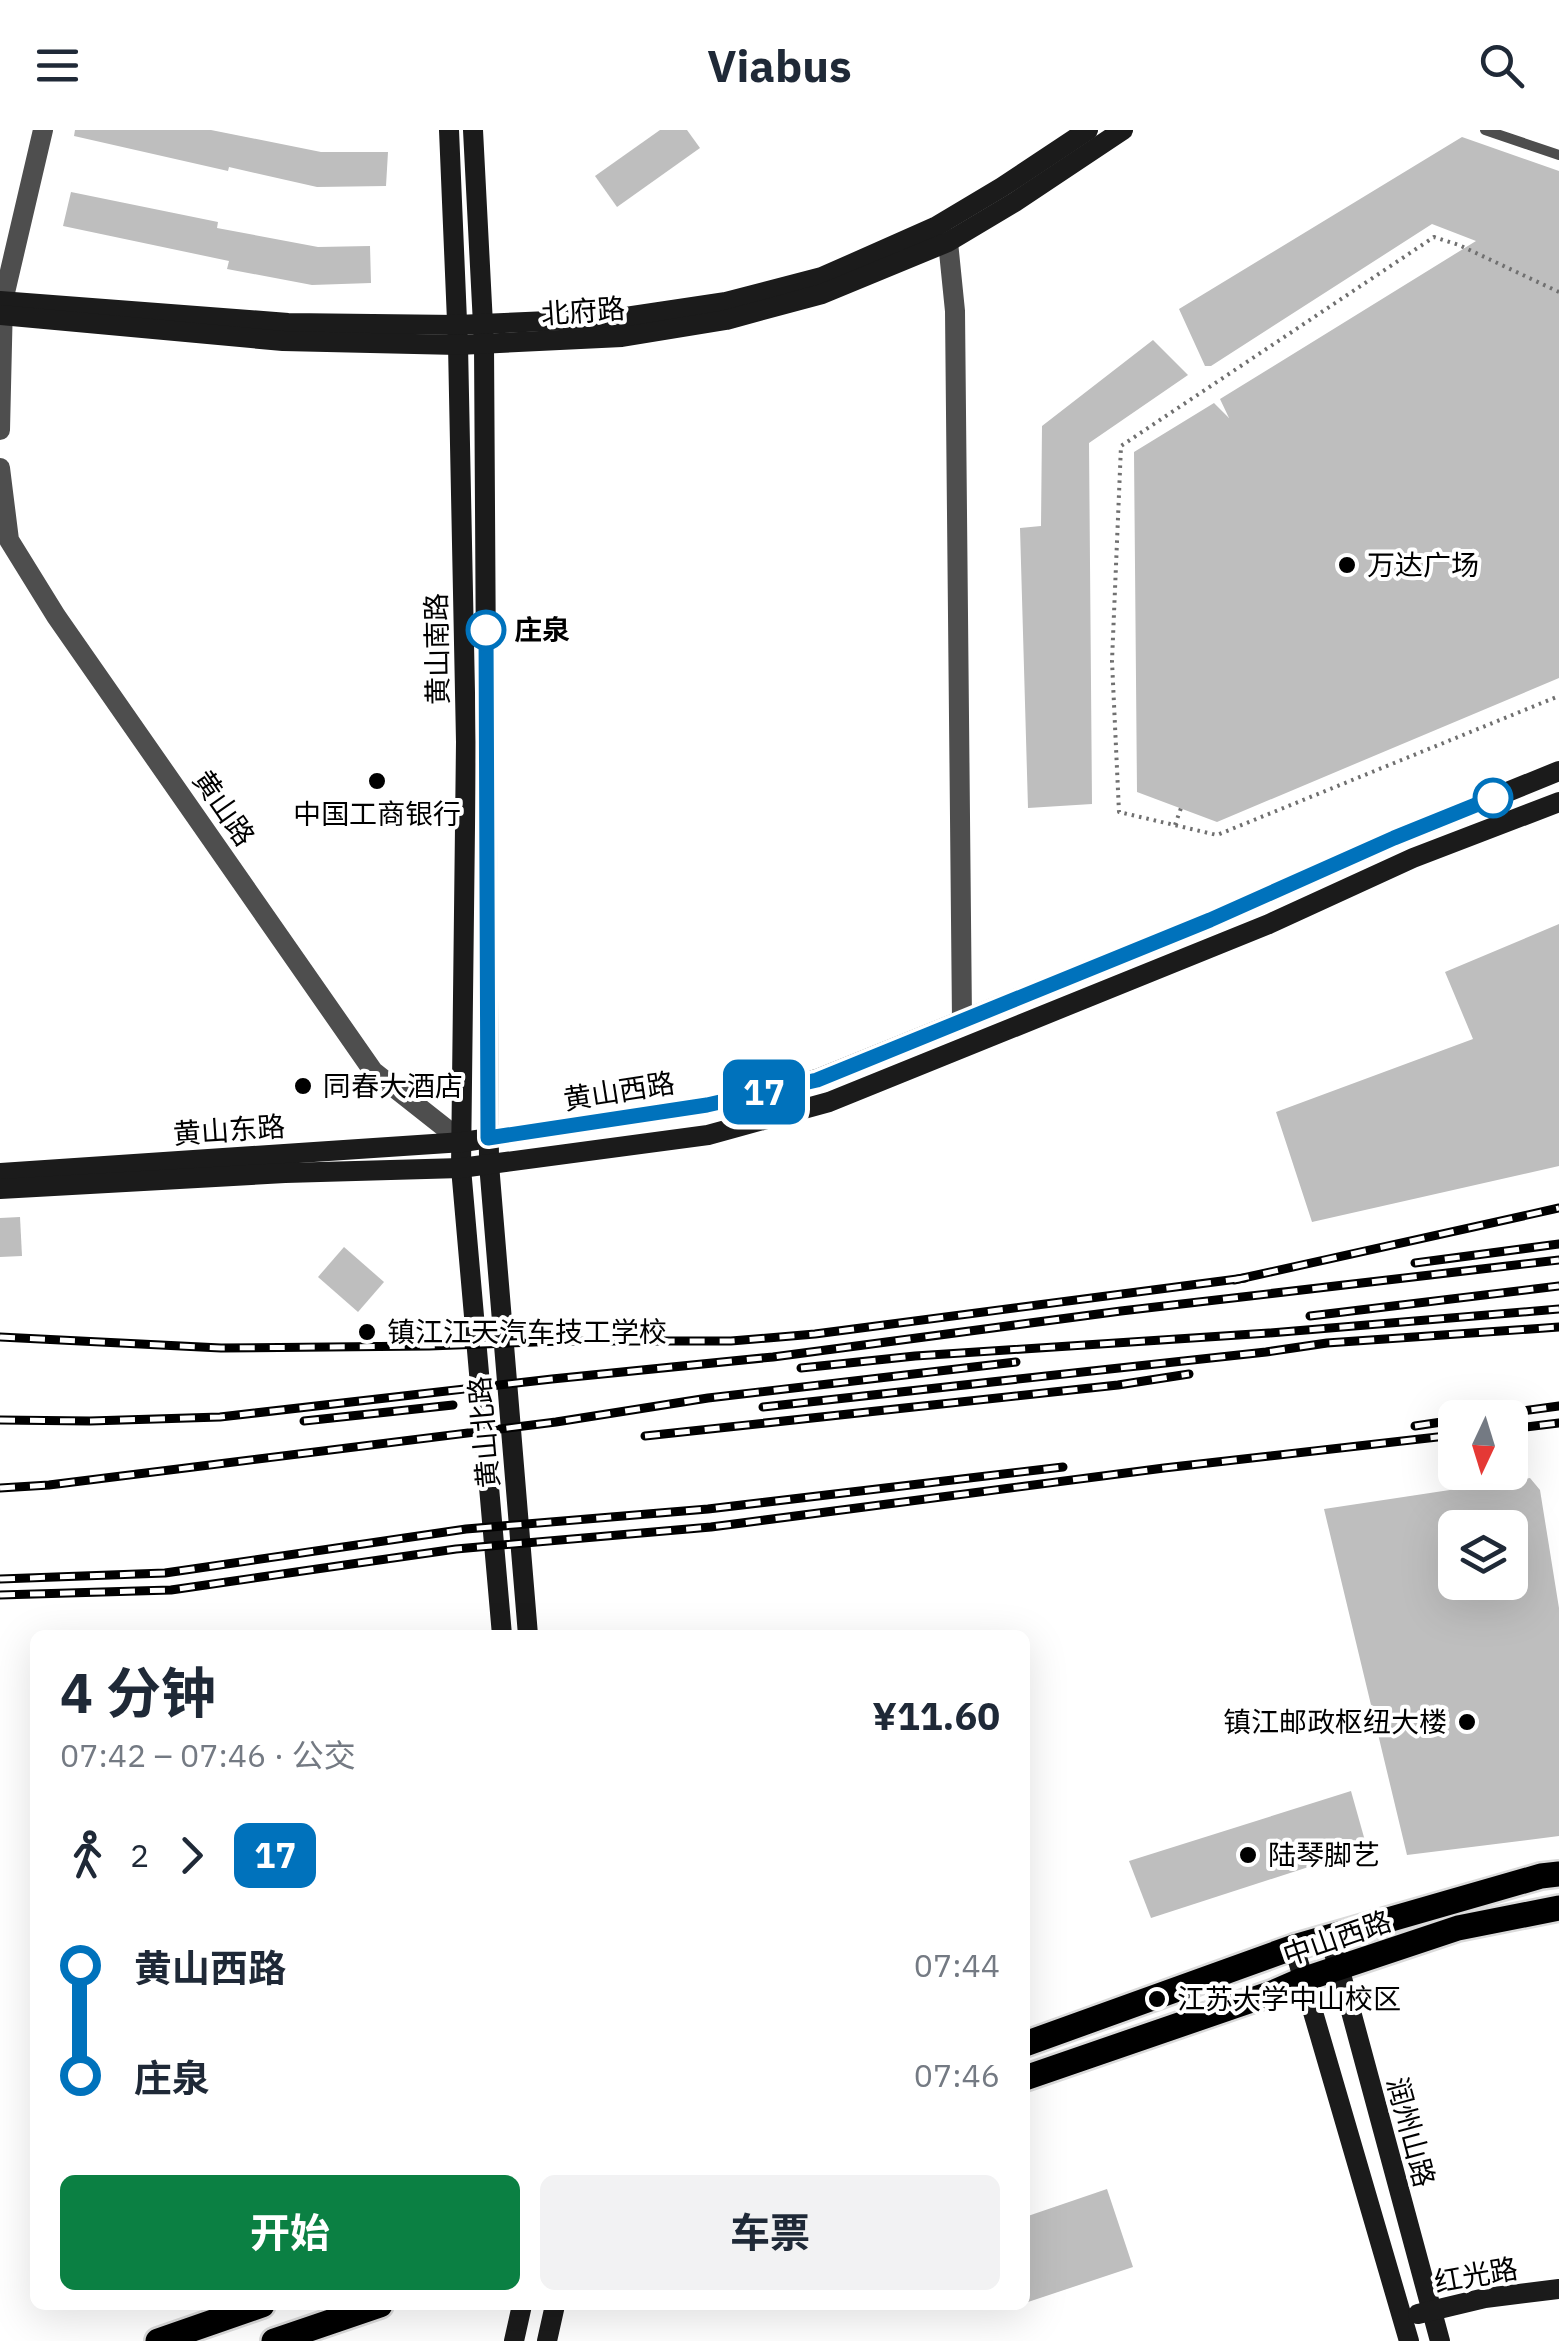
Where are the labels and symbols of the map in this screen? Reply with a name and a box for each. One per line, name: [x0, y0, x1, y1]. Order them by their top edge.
street label: 北府路: [540, 289, 626, 332]
place label: 万达广场: [1367, 546, 1479, 583]
marker: 万达广场: [1336, 554, 1358, 576]
street label: 黄山南路: [417, 593, 456, 705]
marker: 庄泉: [467, 611, 505, 649]
place label: 庄泉: [514, 611, 570, 648]
street label: 黄山路: [185, 763, 264, 853]
marker: 中国工商银行: [366, 770, 388, 792]
unlabelled marker: [1474, 779, 1512, 817]
place label: 中国工商银行: [293, 795, 461, 832]
line badge: 17: [719, 1060, 809, 1124]
street label: 黄山西路: [561, 1063, 677, 1118]
place label: 同春大酒店: [323, 1067, 463, 1104]
marker: 同春大酒店: [292, 1075, 314, 1097]
street label: 黄山东路: [172, 1107, 286, 1152]
place label: 镇江江天汽车技工学校: [387, 1313, 667, 1350]
marker: 镇江江天汽车技工学校: [356, 1321, 378, 1343]
street label: 黄山北路: [460, 1375, 507, 1489]
north arrow: [1438, 1400, 1528, 1490]
place label: 镇江邮政枢纽大楼: [1223, 1703, 1447, 1740]
marker: 镇江邮政枢纽大楼: [1456, 1711, 1478, 1733]
place label: 陆琴脚艺: [1268, 1836, 1380, 1873]
marker: 陆琴脚艺: [1237, 1844, 1259, 1866]
street label: 中山西路: [1278, 1902, 1396, 1973]
place label: 江苏大学中山校区: [1177, 1980, 1401, 2017]
marker: 江苏大学中山校区: [1146, 1988, 1168, 2010]
street label: 润州山路: [1379, 2073, 1444, 2191]
street label: 红光路: [1431, 2249, 1520, 2300]

